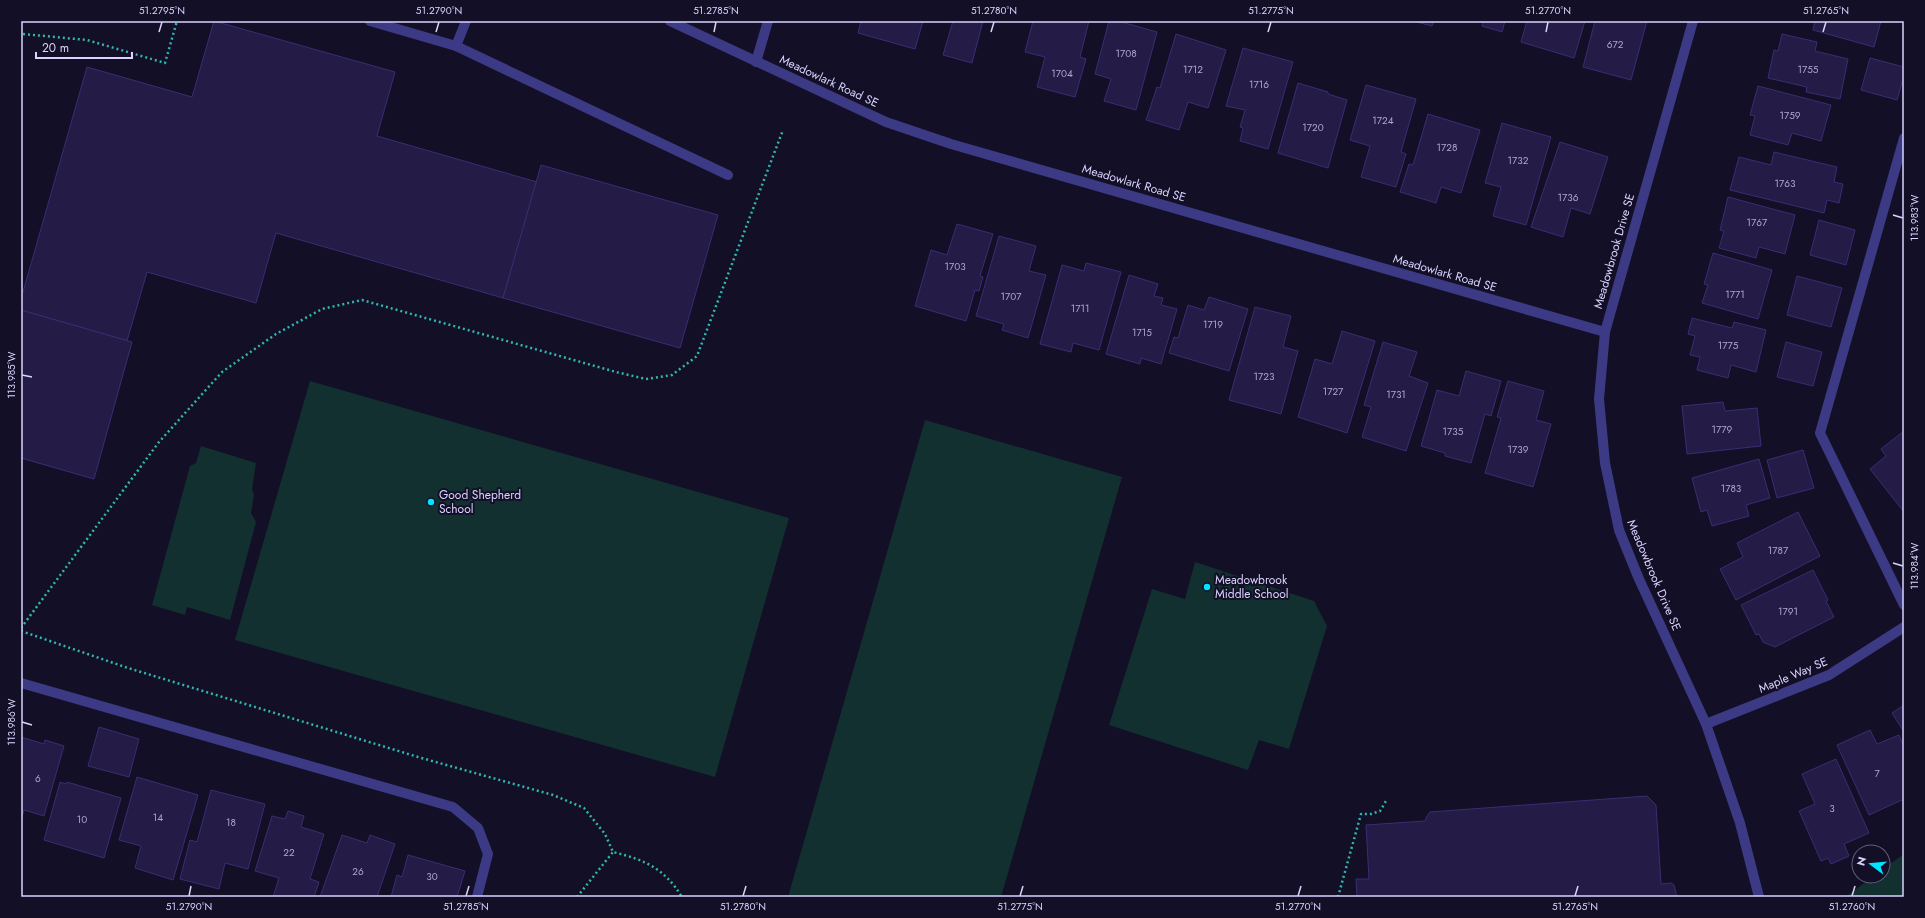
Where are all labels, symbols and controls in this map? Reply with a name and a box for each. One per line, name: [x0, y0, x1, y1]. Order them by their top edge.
text: 51.2795°N: [139, 3, 185, 18]
text: 51.2790°N: [416, 3, 462, 18]
text: 51.2785°N: [693, 3, 739, 18]
text: 51.2780°N: [971, 3, 1017, 18]
text: 51.2775°N: [1248, 3, 1294, 18]
text: 51.2770°N: [1525, 3, 1571, 18]
text: 51.2765°N: [1803, 3, 1849, 18]
scale bar: [36, 34, 132, 60]
house number: 672: [1607, 37, 1624, 52]
text: 20 m: [42, 39, 69, 57]
house number: 1708: [1115, 46, 1137, 61]
street label: Meadowlark Road SE: [777, 50, 881, 112]
house number: 1712: [1183, 62, 1203, 77]
house number: 1755: [1797, 62, 1819, 77]
house number: 1704: [1051, 66, 1073, 81]
house number: 1716: [1249, 77, 1269, 92]
house number: 1759: [1779, 108, 1801, 123]
house number: 1724: [1372, 113, 1394, 128]
house number: 1720: [1302, 120, 1324, 135]
house number: 1728: [1437, 140, 1457, 155]
house number: 1732: [1508, 153, 1529, 168]
street label: Meadowlark Road SE: [1080, 160, 1188, 206]
house number: 1763: [1775, 176, 1796, 191]
house number: 1736: [1558, 190, 1579, 205]
street label: Meadowbrook Drive SE: [1589, 191, 1639, 311]
text: 113.983°W: [1907, 195, 1922, 241]
house number: 1767: [1747, 215, 1768, 230]
street label: Meadowlark Road SE: [1391, 250, 1499, 296]
house number: 1703: [944, 259, 966, 274]
house number: 1771: [1725, 287, 1745, 302]
house number: 1707: [1001, 289, 1022, 304]
house number: 1711: [1071, 301, 1089, 316]
house number: 1719: [1203, 317, 1223, 332]
house number: 1715: [1132, 325, 1152, 340]
house number: 1775: [1718, 338, 1739, 353]
text: 113.985°W: [4, 351, 19, 398]
house number: 1723: [1254, 369, 1275, 384]
house number: 1727: [1323, 384, 1344, 399]
house number: 1731: [1386, 387, 1406, 402]
house number: 1779: [1712, 422, 1733, 437]
house number: 1735: [1443, 424, 1464, 439]
house number: 1739: [1508, 442, 1529, 457]
house number: 1783: [1721, 481, 1742, 496]
place label: Good Shepherd School: [439, 486, 521, 518]
marker: Good Shepherd School: [426, 497, 436, 507]
street label: Meadowbrook Drive SE: [1622, 517, 1686, 633]
text: 113.984°W: [1907, 542, 1922, 590]
house number: 1787: [1768, 543, 1789, 558]
place label: Meadowbrook Middle School: [1215, 571, 1289, 603]
marker: Meadowbrook Middle School: [1202, 582, 1212, 592]
house number: 1791: [1778, 604, 1798, 619]
street label: Maple Way SE: [1756, 652, 1830, 698]
text: 113.986°W: [4, 698, 19, 745]
house number: 7: [1874, 766, 1880, 781]
house number: 6: [35, 771, 41, 786]
house number: 3: [1829, 801, 1835, 816]
house number: 14: [153, 810, 163, 825]
house number: 10: [77, 812, 87, 827]
house number: 18: [226, 815, 236, 830]
north arrow: [1851, 844, 1891, 884]
house number: 22: [283, 845, 295, 860]
text: N: [1852, 855, 1870, 868]
house number: 26: [352, 864, 364, 879]
house number: 30: [426, 869, 438, 884]
text: 51.2790°N: [166, 899, 212, 914]
text: 51.2785°N: [443, 899, 489, 914]
text: 51.2780°N: [720, 899, 766, 914]
text: 51.2775°N: [997, 899, 1043, 914]
text: 51.2770°N: [1275, 899, 1321, 914]
text: 51.2765°N: [1552, 899, 1598, 914]
text: 51.2760°N: [1829, 899, 1875, 914]

